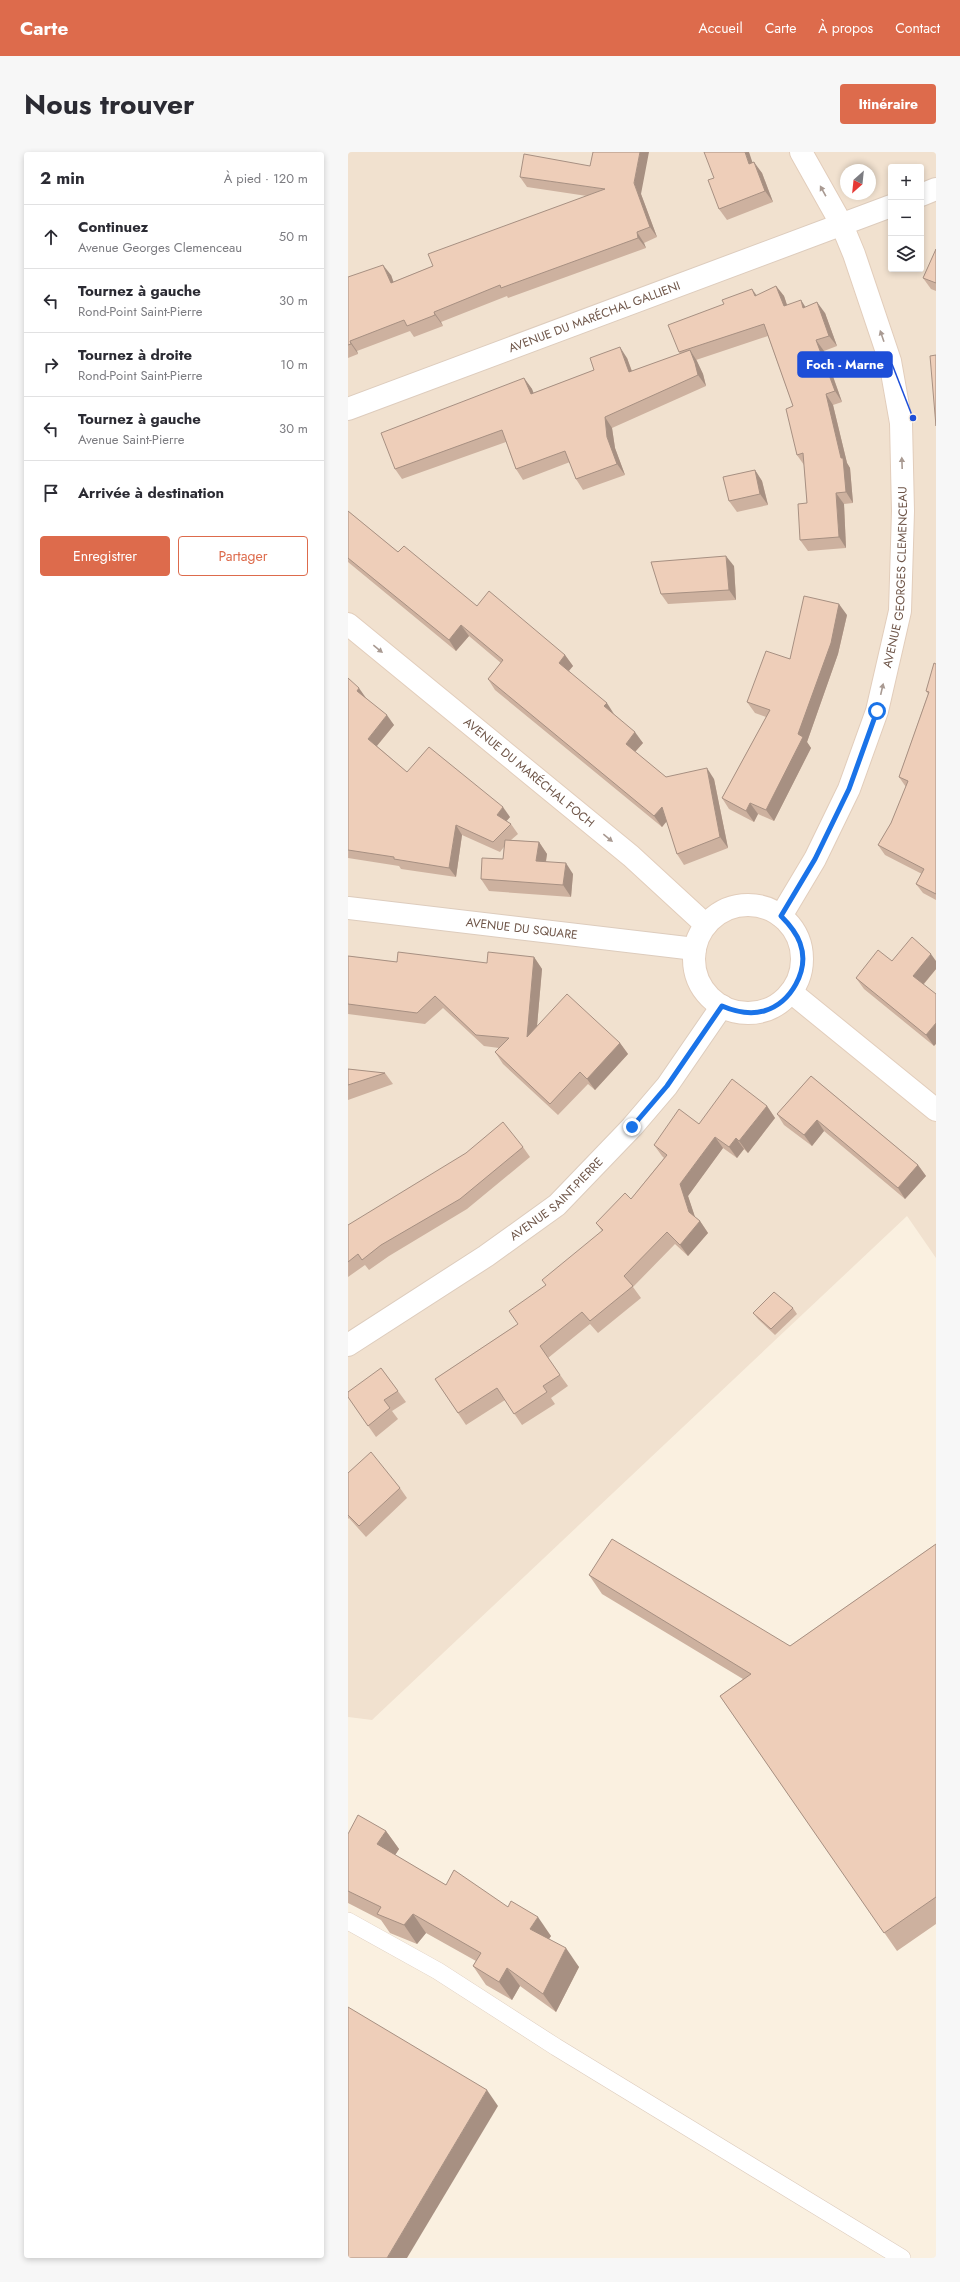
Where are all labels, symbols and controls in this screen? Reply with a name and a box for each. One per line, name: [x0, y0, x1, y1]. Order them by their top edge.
text: Carte: [20, 15, 68, 42]
text: Accueil: [699, 18, 743, 38]
text: Carte: [765, 18, 796, 38]
text: À propos: [818, 18, 873, 38]
text: Contact: [895, 18, 940, 38]
text: Nous trouver: [24, 84, 195, 125]
button: Itinéraire: [840, 84, 936, 124]
north arrow: [840, 164, 876, 200]
map controls: [888, 164, 924, 272]
button: +: [888, 164, 924, 200]
text: 2 min: [40, 166, 85, 190]
text: À pied · 120 m: [224, 169, 308, 188]
one-way arrow: [819, 185, 826, 197]
button: −: [888, 200, 924, 236]
text: Continuez: [78, 216, 148, 238]
icon: ahead: [40, 226, 62, 248]
text: 50 m: [279, 227, 308, 246]
button: layers: [888, 236, 924, 272]
text: Avenue Georges Clemenceau: [78, 238, 242, 257]
street label: AVENUE DU MARÉCHAL GALLIENI: [506, 277, 683, 357]
text: Tournez à gauche: [78, 280, 201, 302]
icon: left: [40, 290, 62, 312]
text: 30 m: [279, 291, 308, 310]
text: Rond-Point Saint-Pierre: [78, 302, 202, 321]
one-way arrow: [878, 329, 884, 341]
text: Tournez à droite: [78, 344, 192, 366]
callout: Foch - Marne: [798, 352, 892, 377]
icon: right: [40, 354, 62, 376]
text: 10 m: [280, 355, 308, 374]
text: Foch - Marne: [806, 355, 884, 374]
text: Rond-Point Saint-Pierre: [78, 366, 202, 385]
text: Tournez à gauche: [78, 408, 201, 430]
icon: left: [40, 418, 62, 440]
text: 30 m: [279, 419, 308, 438]
text: Avenue Saint-Pierre: [78, 430, 184, 449]
one-way arrow: [899, 456, 905, 469]
icon: arrive: [40, 482, 62, 504]
text: Arrivée à destination: [78, 482, 224, 504]
street label: AVENUE GEORGES CLEMENCEAU: [878, 486, 912, 670]
button: Enregistrer: [40, 536, 170, 576]
button: Partager: [178, 536, 308, 576]
one-way arrow: [373, 645, 384, 654]
one-way arrow: [880, 683, 886, 696]
route start: [868, 702, 886, 720]
street label: AVENUE DU MARÉCHAL FOCH: [460, 713, 598, 832]
one-way arrow: [603, 834, 614, 843]
street label: AVENUE DU SQUARE: [465, 913, 579, 944]
route end: [623, 1118, 641, 1136]
street label: AVENUE SAINT-PIERRE: [506, 1153, 607, 1245]

